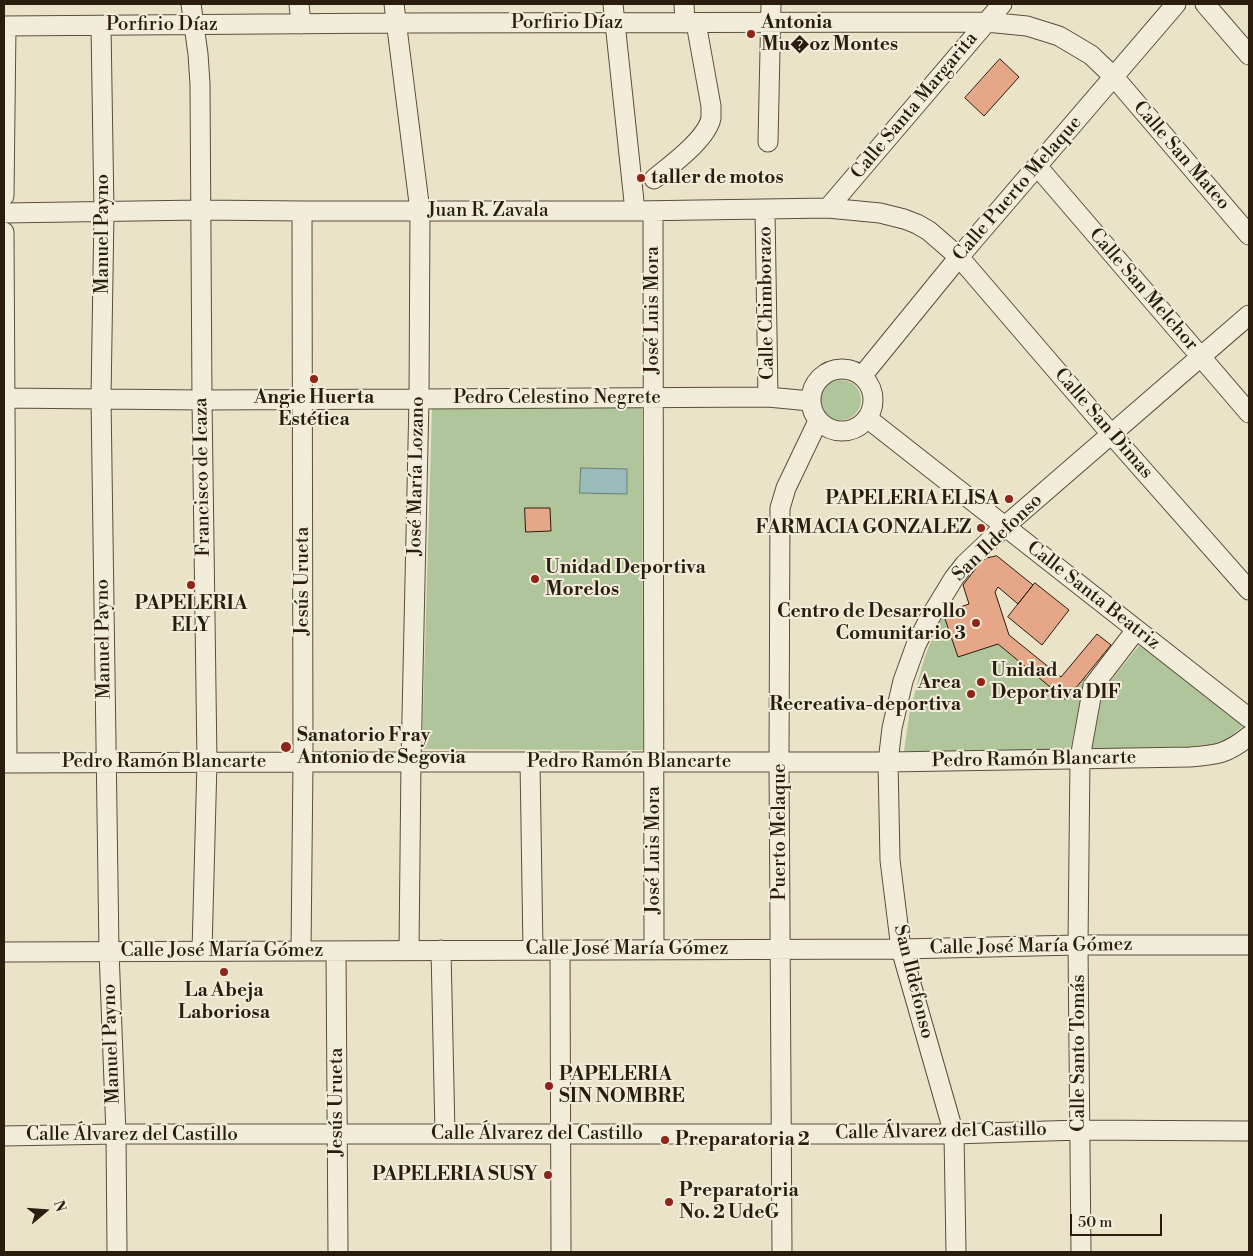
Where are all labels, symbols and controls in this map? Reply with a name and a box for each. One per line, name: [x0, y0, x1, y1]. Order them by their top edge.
street label: Porfirio Díaz: [511, 12, 623, 34]
place label: Antonia Mu�oz Montes: [761, 12, 898, 56]
street label: Porfirio Díaz: [106, 14, 218, 36]
marker: Antonia Mu�oz Montes: [745, 28, 757, 40]
street label: Calle Santa Margarita: [847, 28, 983, 184]
street label: Calle San Mateo: [1128, 97, 1234, 215]
street label: Calle Puerto Melaque: [949, 112, 1087, 266]
place label: taller de motos: [651, 167, 784, 189]
marker: taller de motos: [635, 172, 647, 184]
street label: Manuel Payno: [92, 174, 114, 294]
street label: Juan R. Zavala: [427, 200, 549, 222]
street label: Calle San Melchor: [1084, 224, 1202, 356]
street label: Calle Chimborazo: [754, 226, 780, 380]
street label: José Luis Mora: [642, 246, 664, 374]
street label: Calle San Dimas: [1049, 364, 1157, 484]
marker: Angie Huerta Estética: [308, 373, 320, 385]
place label: Angie Huerta Estética: [254, 387, 374, 431]
street label: Pedro Celestino Negrete: [453, 387, 661, 409]
street label: José María Lozano: [404, 396, 430, 556]
street label: Francisco de Icaza: [190, 397, 216, 557]
place label: PAPELERIA ELISA: [825, 488, 999, 510]
street label: San Ildefonso: [948, 489, 1048, 587]
marker: PAPELERIA ELISA: [1003, 493, 1015, 505]
place label: FARMACIA GONZALEZ: [756, 517, 971, 539]
marker: FARMACIA GONZALEZ: [975, 522, 987, 534]
street label: Jesús Urueta: [292, 527, 314, 635]
street label: Calle Santa Beatriz: [1022, 537, 1164, 655]
place label: Unidad Deportiva Morelos: [545, 557, 706, 601]
marker: Unidad Deportiva Morelos: [529, 573, 541, 585]
street label: Manuel Payno: [92, 579, 116, 699]
marker: PAPELERIA ELY: [185, 579, 197, 591]
place label: PAPELERIA ELY: [135, 593, 247, 637]
place label: Centro de Desarrollo Comunitario 3: [777, 601, 966, 645]
marker: Centro de Desarrollo Comunitario 3: [970, 617, 982, 629]
place label: Unidad Deportiva DIF: [991, 660, 1121, 704]
place label: Area Recreativa-deportiva: [769, 672, 961, 716]
marker: Unidad Deportiva DIF: [975, 676, 987, 688]
marker: Area Recreativa-deportiva: [965, 688, 977, 700]
place label: Sanatorio Fray Antonio de Segovia: [297, 725, 466, 769]
marker: Sanatorio Fray Antonio de Segovia: [279, 740, 293, 754]
street label: Pedro Ramón Blancarte: [932, 747, 1136, 773]
street label: Pedro Ramón Blancarte: [62, 751, 266, 773]
street label: Pedro Ramón Blancarte: [527, 751, 731, 773]
street label: Puerto Melaque: [769, 763, 791, 901]
street label: José Luis Mora: [643, 786, 665, 914]
street label: San Ildefonso: [888, 923, 938, 1041]
street label: Calle José María Gómez: [929, 934, 1133, 960]
street label: Calle José María Gómez: [526, 938, 728, 960]
street label: Calle José María Gómez: [121, 940, 323, 962]
marker: La Abeja Laboriosa: [218, 966, 230, 978]
street label: Calle Santo Tomás: [1068, 974, 1090, 1132]
place label: La Abeja Laboriosa: [178, 980, 270, 1024]
street label: Manuel Payno: [99, 983, 125, 1105]
street label: Jesús Urueta: [326, 1048, 348, 1156]
place label: PAPELERIA SIN NOMBRE: [559, 1064, 685, 1108]
marker: PAPELERIA SIN NOMBRE: [543, 1080, 555, 1092]
street label: Calle Álvarez del Castillo: [835, 1119, 1047, 1145]
street label: Calle Álvarez del Castillo: [431, 1123, 643, 1145]
street label: Calle Álvarez del Castillo: [26, 1124, 238, 1146]
place label: Preparatoria 2: [675, 1129, 810, 1151]
marker: Preparatoria 2: [659, 1134, 671, 1146]
place label: PAPELERIA SUSY: [372, 1164, 538, 1186]
marker: PAPELERIA SUSY: [542, 1169, 554, 1181]
place label: Preparatoria No. 2 UdeG: [679, 1180, 799, 1224]
north arrow: [20, 1186, 70, 1236]
marker: Preparatoria No. 2 UdeG: [663, 1196, 675, 1208]
text: N: [49, 1198, 70, 1214]
scale bar: [1073, 1204, 1166, 1236]
text: 50 m: [1078, 1213, 1112, 1232]

